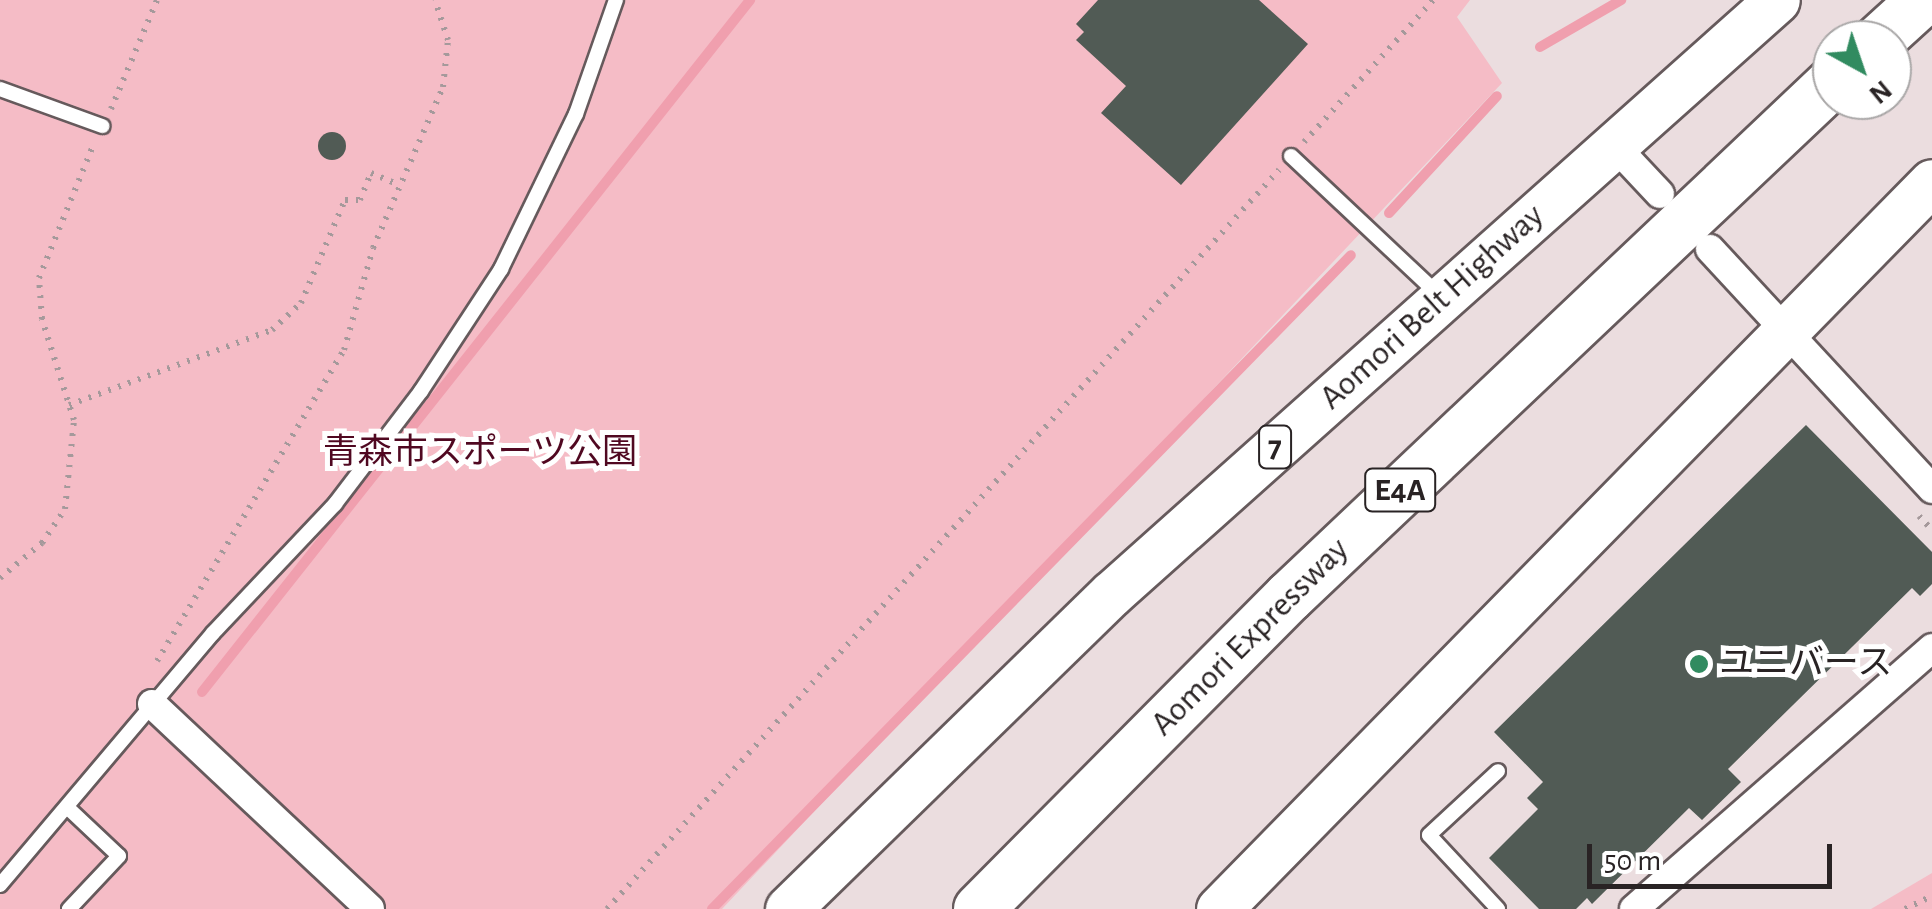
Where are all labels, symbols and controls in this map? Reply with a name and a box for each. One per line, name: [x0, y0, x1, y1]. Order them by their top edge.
north arrow: [1812, 20, 1912, 120]
text: N: [1864, 74, 1896, 108]
street label: Aomori Belt Highway: [1311, 195, 1553, 419]
road number: 7: [1258, 420, 1292, 474]
park label: 青森市スポーツ公園: [323, 432, 637, 474]
road number: E4A: [1362, 463, 1438, 517]
street label: Aomori Expressway: [1142, 529, 1358, 745]
place label: ユニバース: [1719, 643, 1894, 685]
marker: ユニバース: [1688, 653, 1710, 675]
scale bar: [1592, 824, 1837, 886]
text: 50 m: [1604, 846, 1661, 876]

